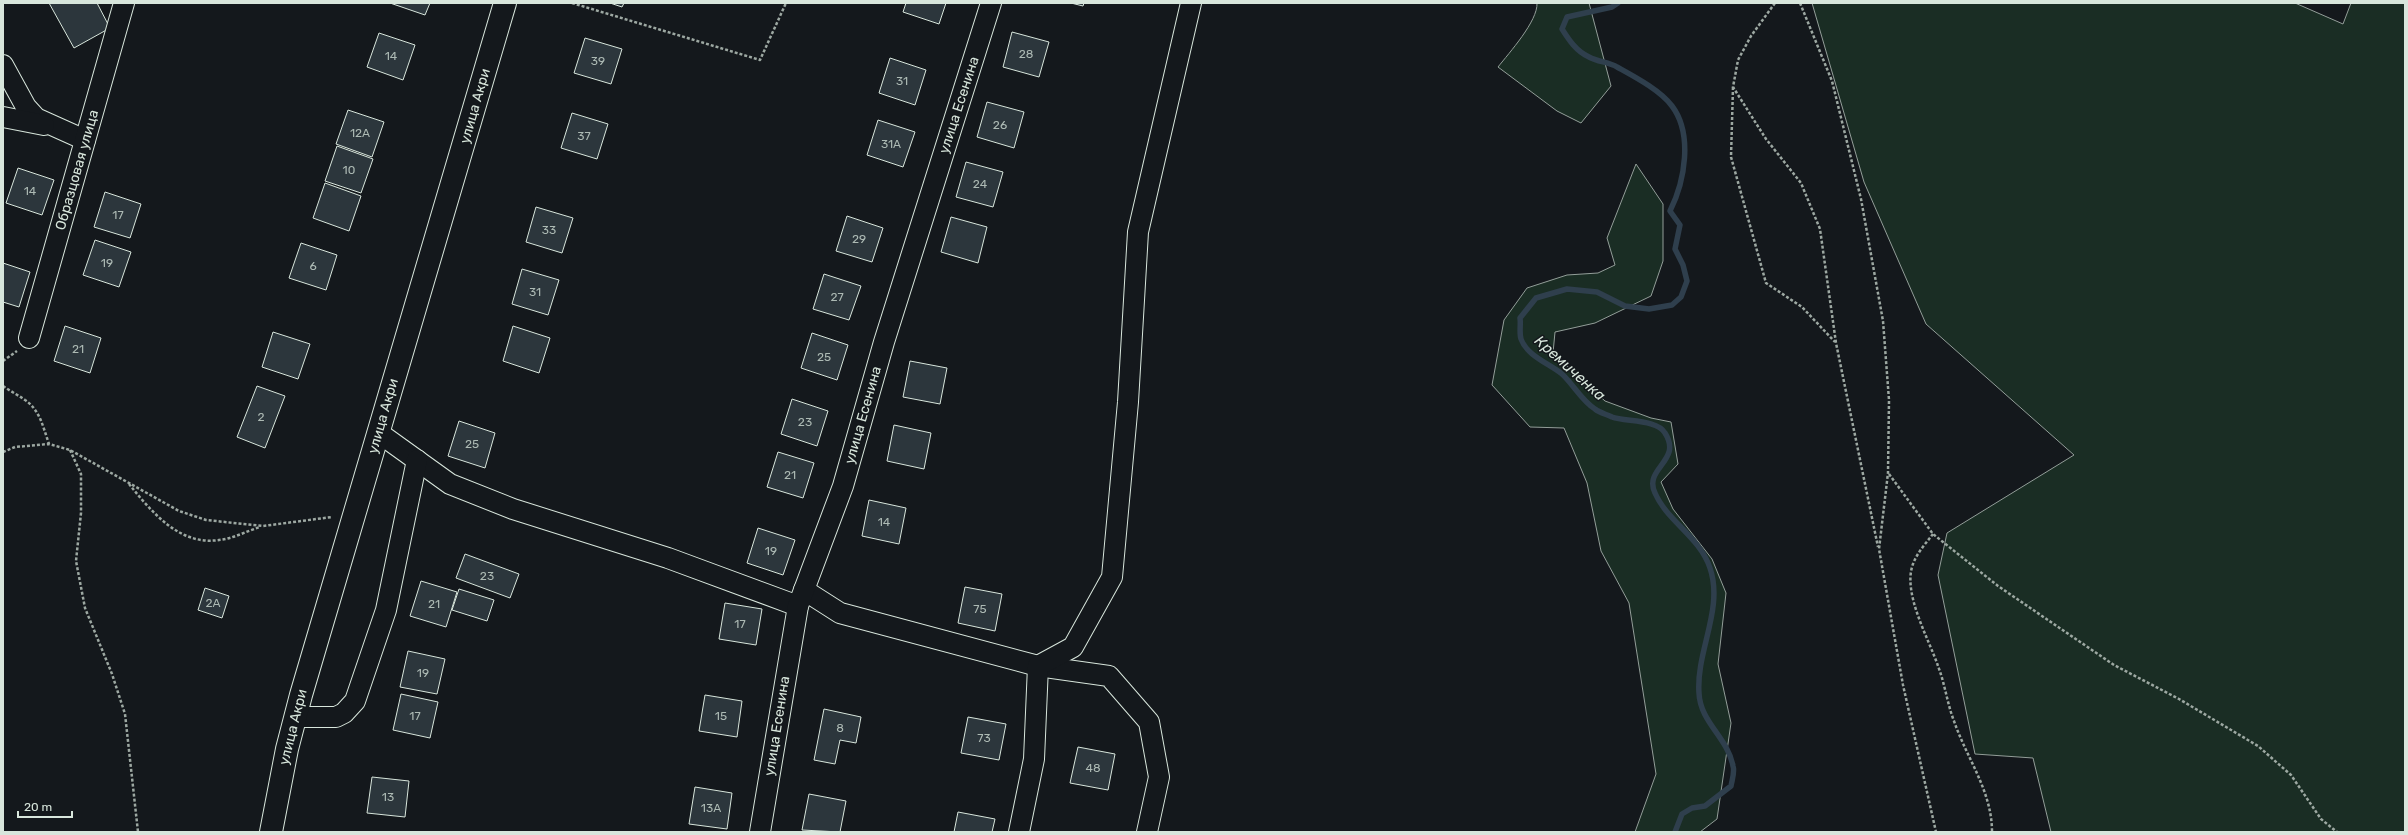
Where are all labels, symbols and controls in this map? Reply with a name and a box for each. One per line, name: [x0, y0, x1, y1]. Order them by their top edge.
house number: 28: [1019, 47, 1033, 61]
house number: 14: [385, 49, 398, 63]
house number: 39: [591, 54, 605, 68]
street label: улица Есенина: [935, 54, 983, 156]
street label: улица Акри: [456, 66, 494, 146]
house number: 31: [896, 74, 908, 88]
street label: Образцовая улица: [52, 108, 102, 232]
house number: 26: [993, 118, 1007, 132]
house number: 12А: [350, 126, 370, 140]
house number: 37: [577, 129, 591, 143]
house number: 31А: [881, 137, 901, 151]
house number: 10: [343, 163, 355, 177]
house number: 24: [973, 177, 988, 191]
house number: 14: [24, 184, 37, 198]
house number: 17: [112, 208, 124, 222]
house number: 33: [542, 223, 556, 237]
house number: 29: [852, 232, 866, 246]
house number: 19: [101, 256, 113, 270]
house number: 6: [309, 259, 317, 273]
house number: 31: [529, 285, 541, 299]
house number: 27: [830, 290, 844, 304]
water label: Кремиченка: [1531, 332, 1609, 405]
house number: 21: [72, 342, 84, 356]
house number: 25: [817, 350, 831, 364]
street label: улица Есенина: [841, 364, 885, 466]
street label: улица Акри: [364, 376, 402, 456]
house number: 2: [257, 410, 265, 424]
house number: 23: [798, 415, 812, 429]
house number: 25: [465, 437, 479, 451]
house number: 21: [784, 468, 796, 482]
house number: 14: [878, 515, 891, 529]
house number: 19: [765, 544, 777, 558]
house number: 23: [480, 569, 494, 583]
house number: 2А: [205, 596, 221, 610]
house number: 21: [428, 597, 440, 611]
house number: 75: [973, 602, 987, 616]
house number: 17: [734, 617, 746, 631]
house number: 19: [417, 666, 429, 680]
street label: улица Есенина: [761, 675, 793, 777]
street label: улица Акри: [275, 687, 311, 767]
house number: 17: [409, 709, 421, 723]
house number: 15: [715, 709, 727, 723]
house number: 8: [836, 721, 844, 735]
house number: 73: [977, 731, 991, 745]
house number: 48: [1085, 761, 1101, 775]
house number: 13: [382, 790, 394, 804]
scale bar: [18, 793, 72, 819]
text: 20 m: [24, 800, 52, 814]
house number: 13А: [701, 801, 721, 815]

